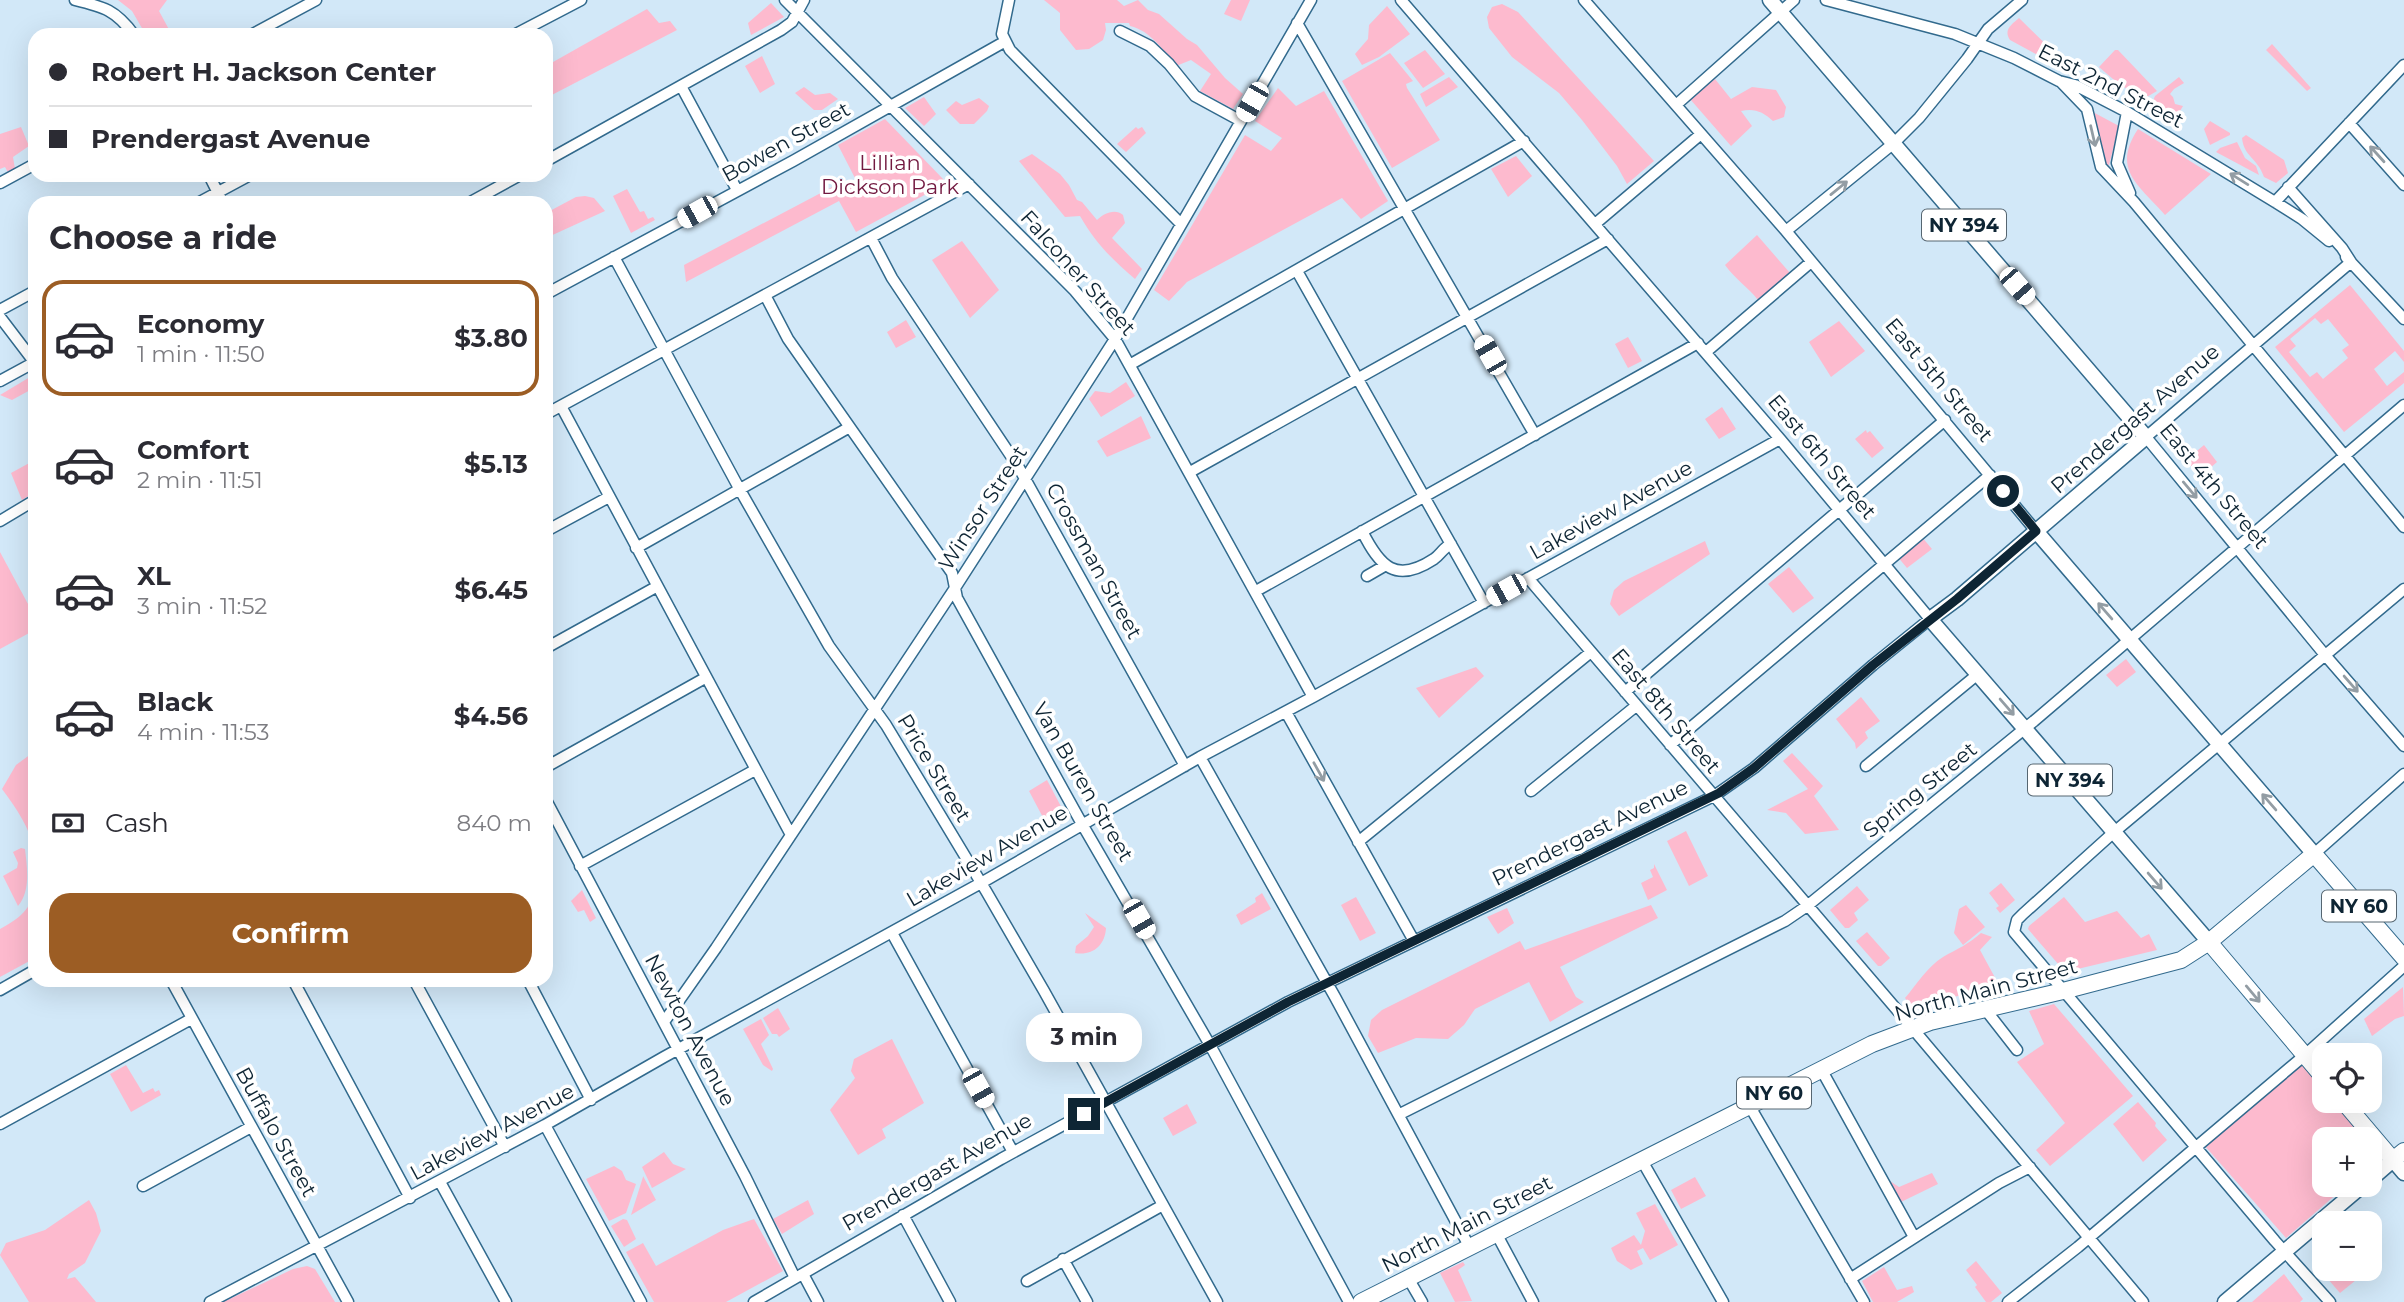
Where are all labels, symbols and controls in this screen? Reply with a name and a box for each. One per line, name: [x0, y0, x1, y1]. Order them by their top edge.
street label: East 2nd Street: [2034, 38, 2188, 133]
text: Robert H. Jackson Center: [91, 56, 436, 88]
car: [1233, 79, 1272, 125]
street label: Bowen Street: [717, 96, 854, 187]
text: Prendergast Avenue: [91, 123, 370, 155]
one-way arrow: [2087, 124, 2100, 147]
one-way arrow: [2368, 146, 2385, 163]
park label: Lillian Dickson Park: [821, 150, 959, 199]
one-way arrow: [2230, 172, 2250, 186]
one-way arrow: [1830, 180, 1848, 196]
car: [674, 193, 721, 231]
street label: Falconer Street: [1016, 205, 1141, 340]
road number: NY 394: [1922, 210, 2006, 241]
text: Choose a ride: [49, 218, 277, 257]
car: [1996, 263, 2039, 309]
icon: car: [53, 307, 116, 370]
text: Economy: [137, 308, 264, 340]
street label: East 5th Street: [1880, 313, 1999, 447]
text: $3.80: [454, 322, 528, 354]
car: [1471, 332, 1510, 378]
street label: Prendergast Avenue: [2045, 339, 2224, 499]
text: 1 min · 11:50: [137, 340, 265, 368]
street label: East 6th Street: [1763, 389, 1882, 524]
street label: East 4th Street: [2155, 418, 2274, 554]
icon: car: [53, 433, 116, 496]
text: Comfort: [137, 434, 249, 466]
street label: Winsor Street: [933, 441, 1032, 575]
text: $5.13: [464, 448, 528, 480]
street label: Lakeview Avenue: [1525, 454, 1696, 565]
text: 2 min · 11:51: [137, 466, 263, 494]
route start: [1987, 475, 2019, 507]
street label: Crossman Street: [1041, 478, 1148, 643]
one-way arrow: [2182, 480, 2198, 498]
icon: car: [53, 559, 116, 622]
text: XL: [137, 560, 171, 592]
car: [1483, 571, 1530, 609]
text: $6.45: [454, 574, 528, 606]
text: 3 min · 11:52: [137, 592, 267, 620]
one-way arrow: [2097, 602, 2113, 620]
street label: East 8th Street: [1607, 643, 1726, 778]
one-way arrow: [2343, 674, 2359, 692]
icon: car: [53, 685, 116, 748]
text: Black: [137, 686, 213, 718]
street label: Van Buren Street: [1028, 698, 1139, 866]
one-way arrow: [1999, 698, 2015, 716]
text: $4.56: [454, 700, 528, 732]
street label: Price Street: [892, 709, 977, 826]
text: 4 min · 11:53: [137, 718, 270, 746]
street label: Spring Street: [1858, 736, 1981, 843]
one-way arrow: [1313, 761, 1326, 782]
road number: NY 394: [2028, 764, 2112, 796]
street label: Prendergast Avenue: [1488, 774, 1692, 891]
one-way arrow: [2261, 793, 2277, 811]
street label: Lakeview Avenue: [902, 799, 1072, 912]
icon: cash: [49, 804, 87, 842]
text: Cash: [105, 807, 169, 839]
text: 840 m: [456, 809, 532, 837]
one-way arrow: [2147, 871, 2163, 889]
road number: NY 60: [2322, 890, 2396, 922]
button: Confirm: [49, 893, 532, 973]
car: [1120, 896, 1159, 942]
street label: Newton Avenue: [640, 950, 741, 1110]
street label: North Main Street: [1892, 953, 2080, 1026]
one-way arrow: [2245, 985, 2261, 1003]
callout: 3 min: [1026, 1012, 1142, 1062]
text: 3 min: [1050, 1023, 1118, 1051]
map controls: [2312, 1043, 2382, 1281]
button: locate: [2312, 1043, 2382, 1113]
street label: Buffalo Street: [231, 1063, 322, 1201]
car: [959, 1065, 998, 1111]
street label: Lakeview Avenue: [406, 1078, 578, 1185]
road number: NY 60: [1737, 1078, 1811, 1108]
route end: [1068, 1098, 1100, 1130]
street label: Prendergast Avenue: [837, 1107, 1036, 1236]
button: +: [2312, 1127, 2382, 1197]
street label: North Main Street: [1377, 1170, 1556, 1277]
button: −: [2312, 1211, 2382, 1281]

